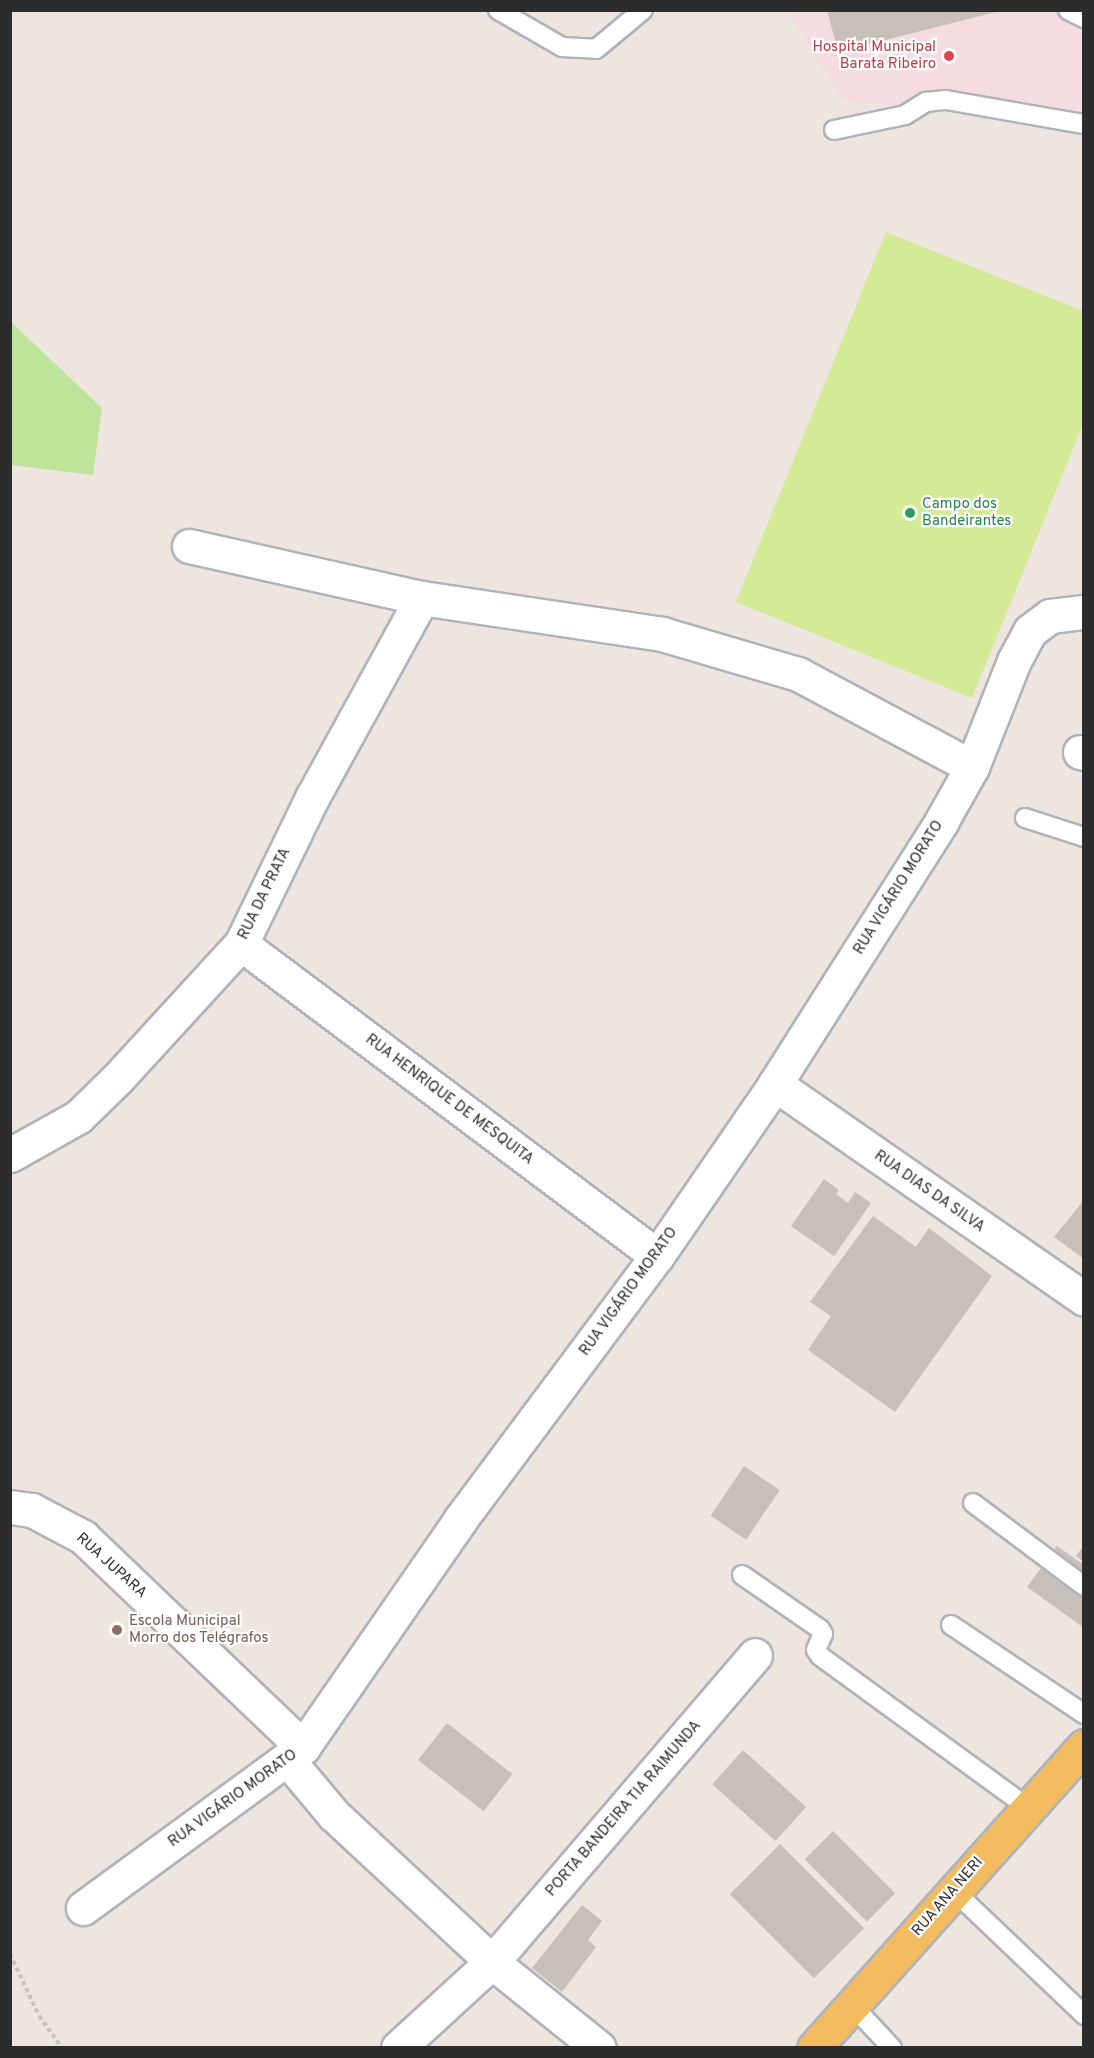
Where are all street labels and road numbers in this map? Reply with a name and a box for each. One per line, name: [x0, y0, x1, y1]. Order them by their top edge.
street label: RUA VIGÁRIO MORATO: [850, 817, 948, 959]
street label: RUA DA PRATA: [235, 845, 295, 943]
street label: RUA HENRIQUE DE MESQUITA: [361, 1031, 537, 1169]
street label: RUA DIAS DA SILVA: [870, 1147, 988, 1237]
street label: RUA VIGÁRIO MORATO: [576, 1224, 682, 1360]
street label: RUA JUPARA: [72, 1529, 150, 1603]
street label: PORTA BANDEIRA TIA RAIMUNDA: [542, 1716, 706, 1902]
street label: RUA VIGÁRIO MORATO: [165, 1746, 301, 1852]
street label: RUA ANA NERI: [908, 1853, 988, 1941]

